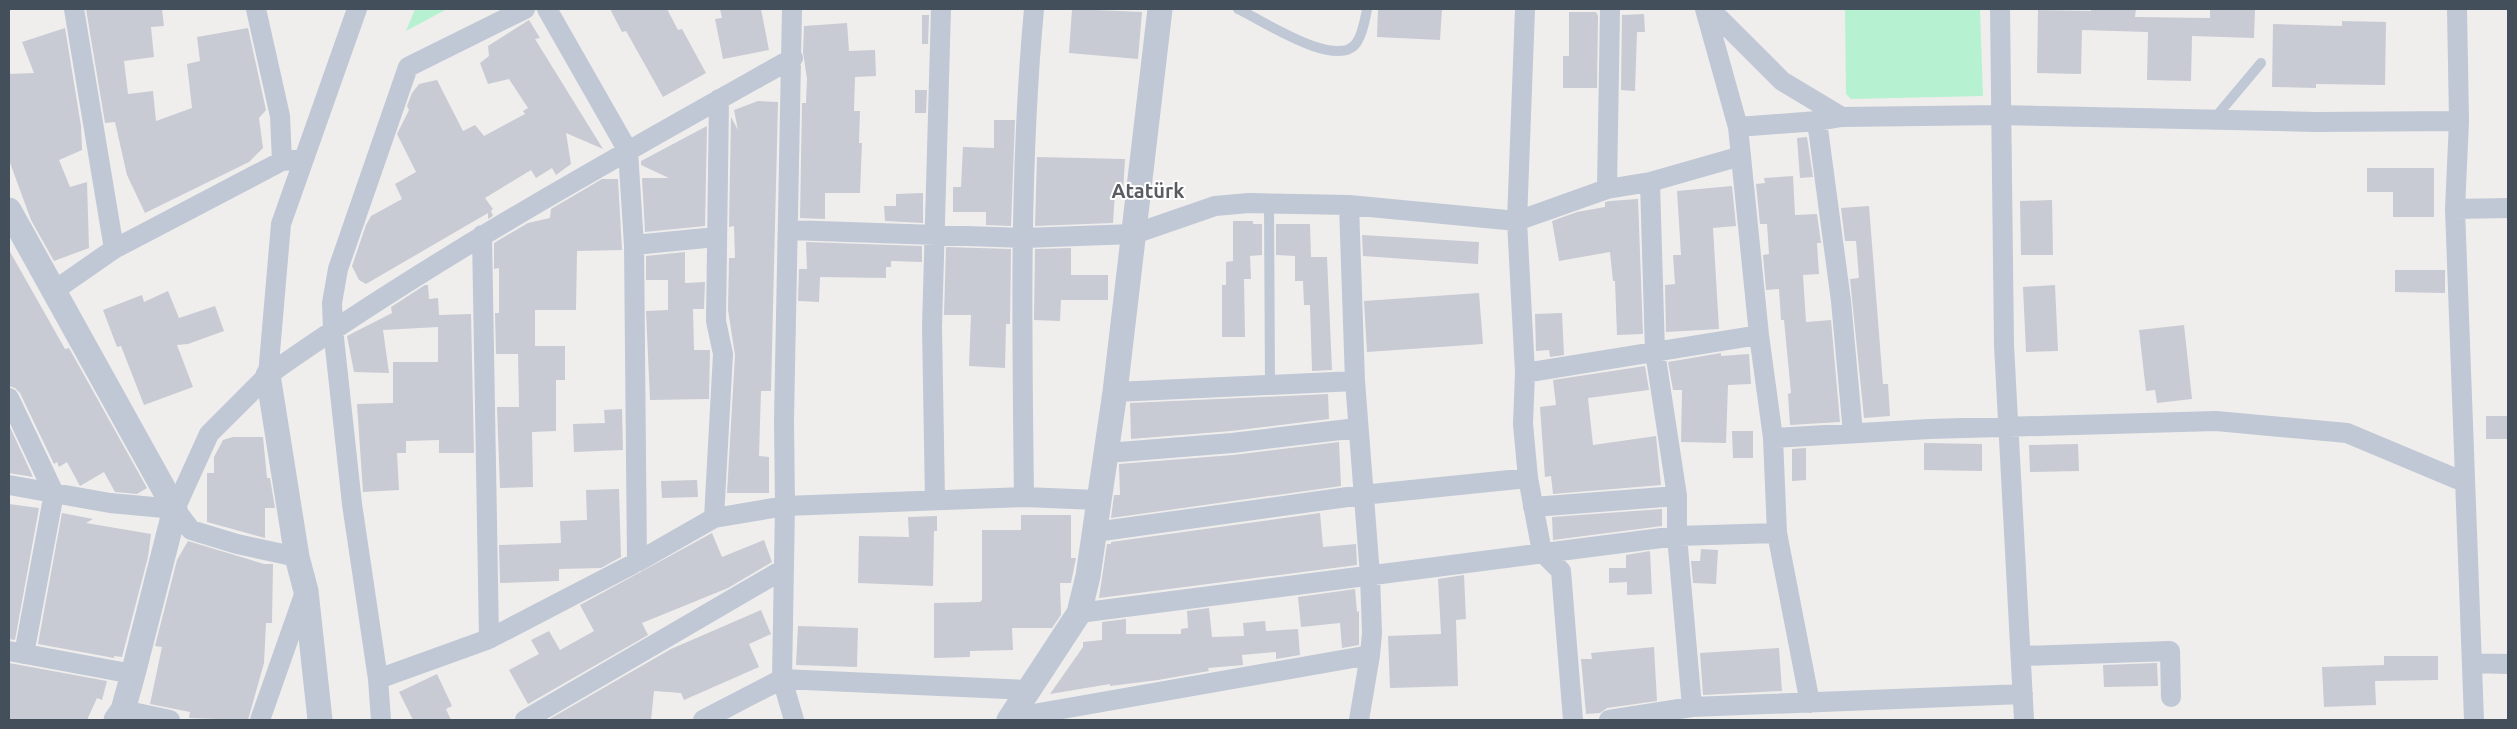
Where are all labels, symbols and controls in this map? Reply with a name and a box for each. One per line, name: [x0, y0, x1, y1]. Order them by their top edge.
district label: Atatürk: [1112, 179, 1185, 202]

